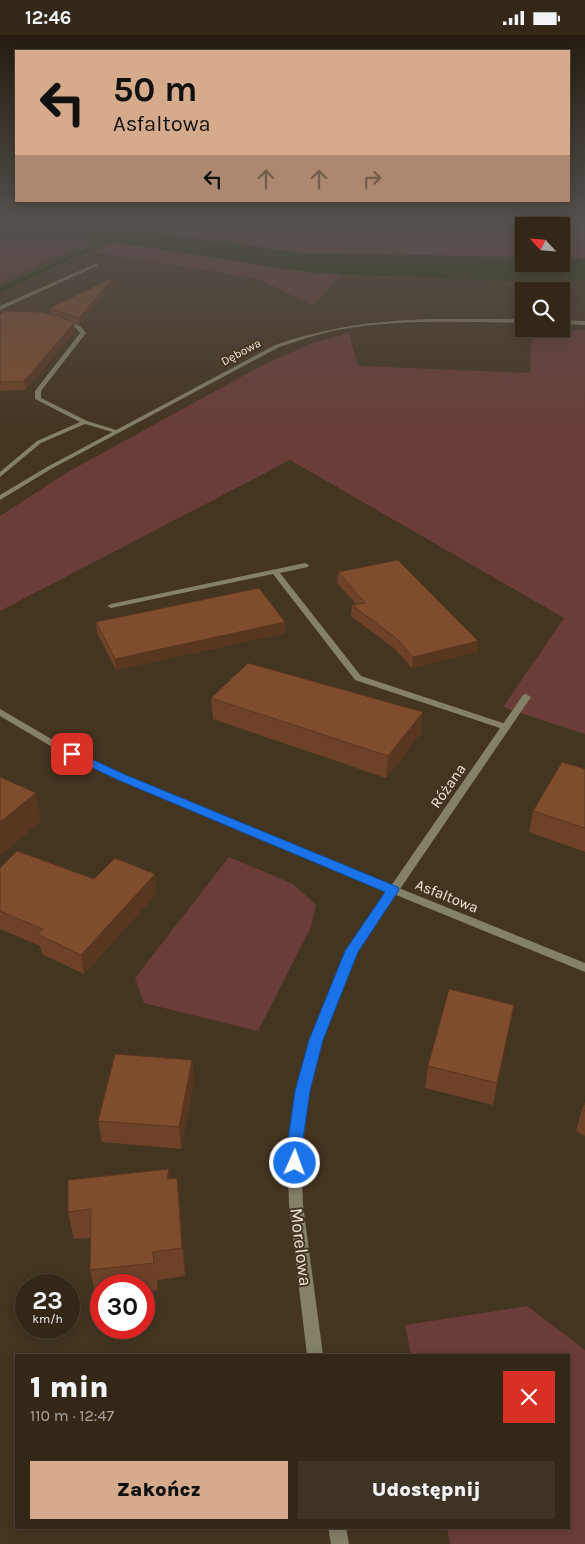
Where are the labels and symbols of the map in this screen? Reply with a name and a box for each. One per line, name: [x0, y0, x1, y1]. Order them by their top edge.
north arrow: [515, 217, 570, 273]
street label: Dębowa: [219, 336, 263, 368]
pin: [51, 733, 93, 775]
street label: Różana: [426, 760, 470, 812]
street label: Asfaltowa: [413, 875, 481, 917]
position arrow: [268, 1136, 320, 1188]
street label: Morelowa: [285, 1207, 317, 1287]
speed limit sign: 30: [90, 1274, 155, 1339]

